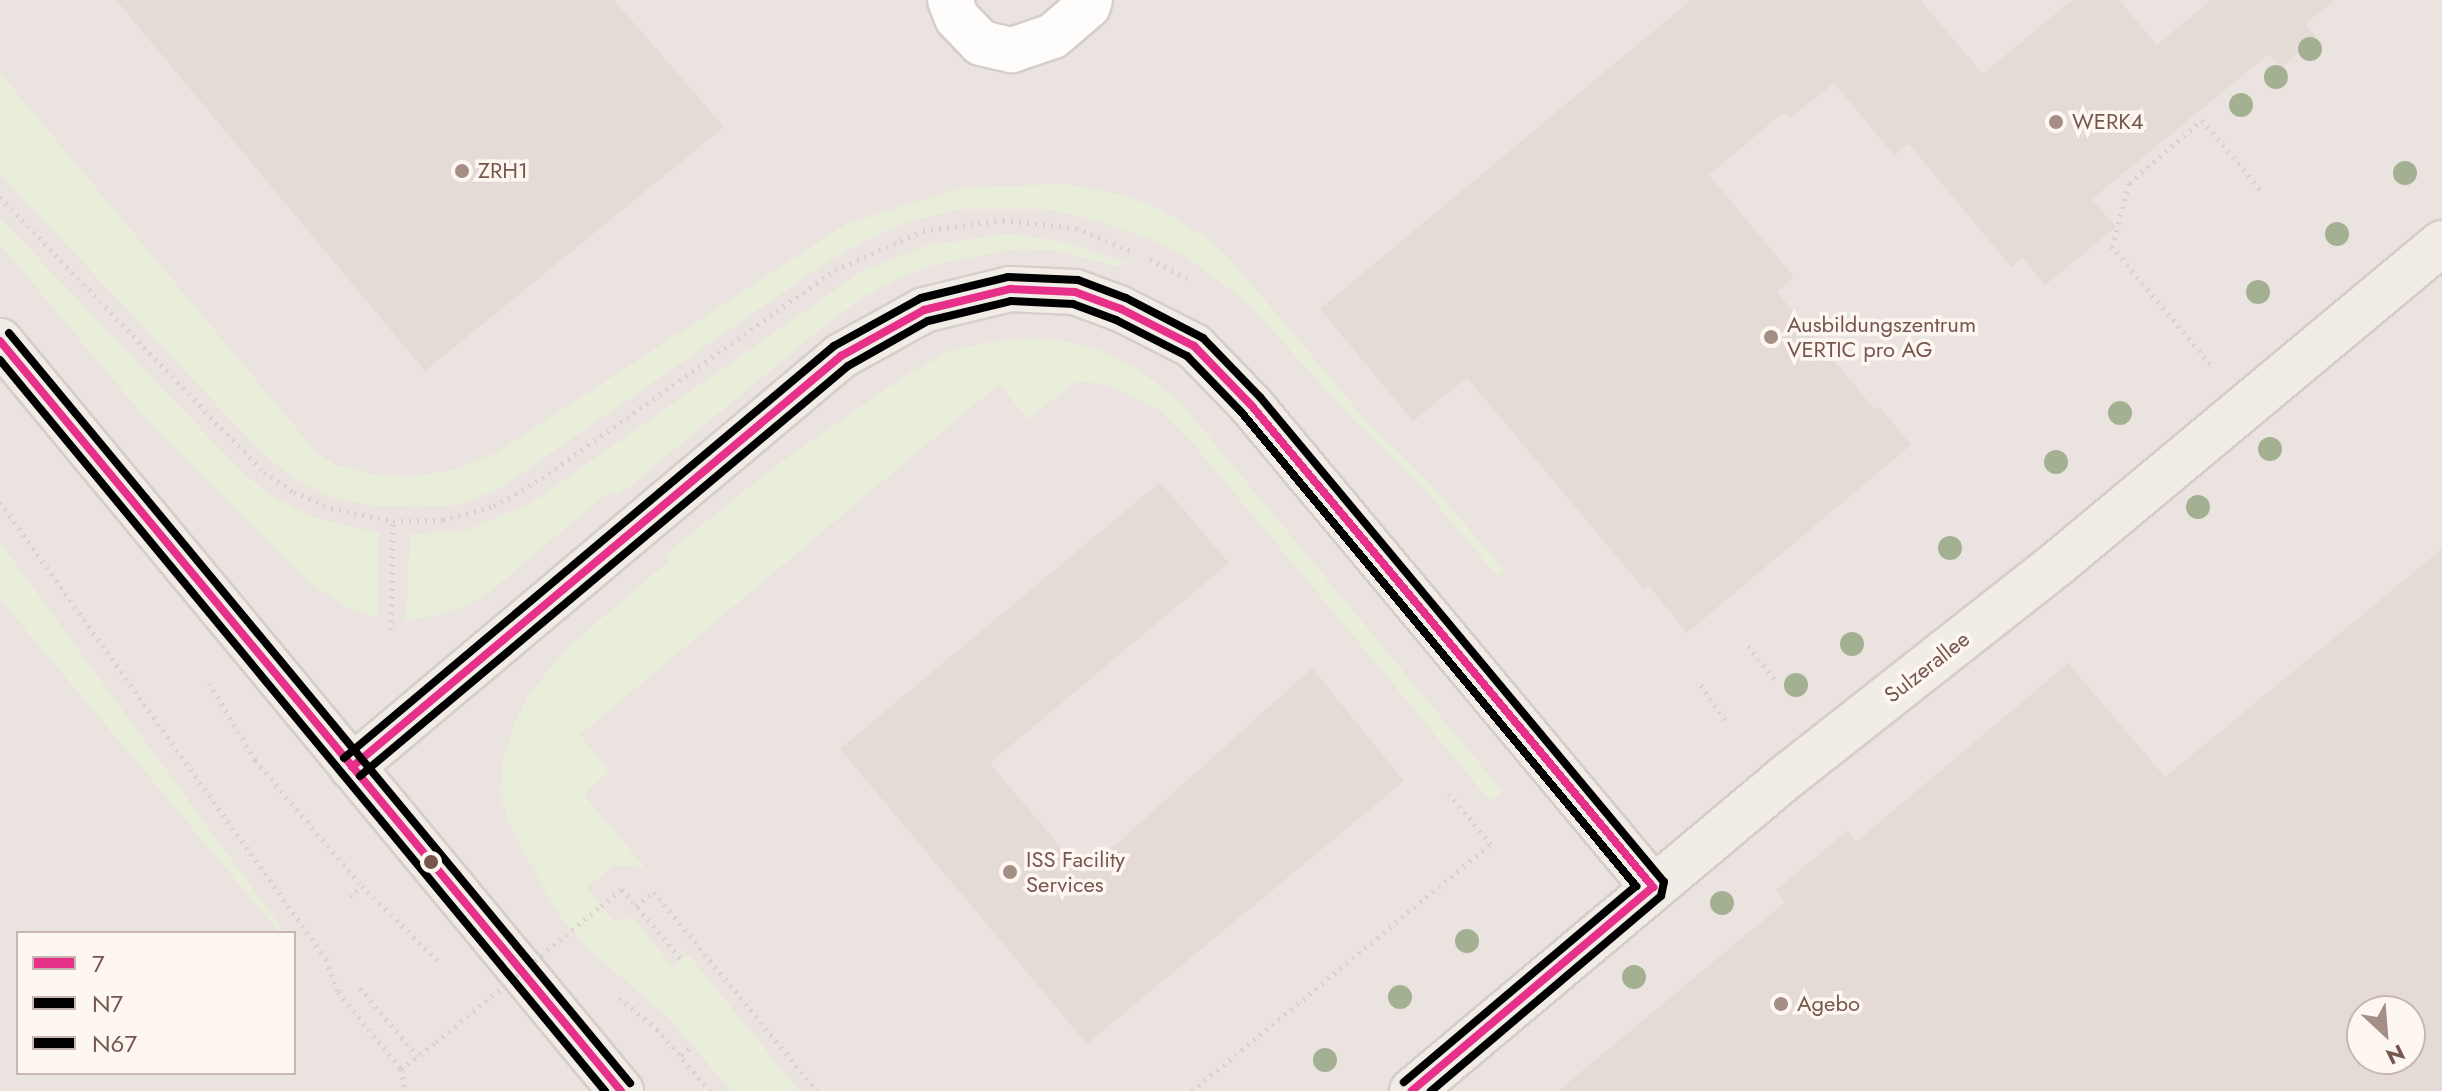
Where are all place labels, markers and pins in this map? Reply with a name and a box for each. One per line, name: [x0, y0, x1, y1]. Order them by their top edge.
place label: WERK4: [2072, 109, 2143, 135]
marker: WERK4: [2047, 113, 2065, 131]
place label: ZRH1: [478, 158, 528, 184]
marker: ZRH1: [453, 162, 471, 180]
place label: Ausbildungszentrum VERTIC pro AG: [1787, 311, 1976, 362]
marker: Ausbildungszentrum VERTIC pro AG: [1762, 328, 1780, 346]
place label: ISS Facility Services: [1026, 846, 1125, 898]
unlabelled marker: [423, 854, 439, 870]
marker: ISS Facility Services: [1001, 863, 1019, 881]
place label: Agebo: [1797, 991, 1860, 1017]
marker: Agebo: [1772, 995, 1790, 1013]

